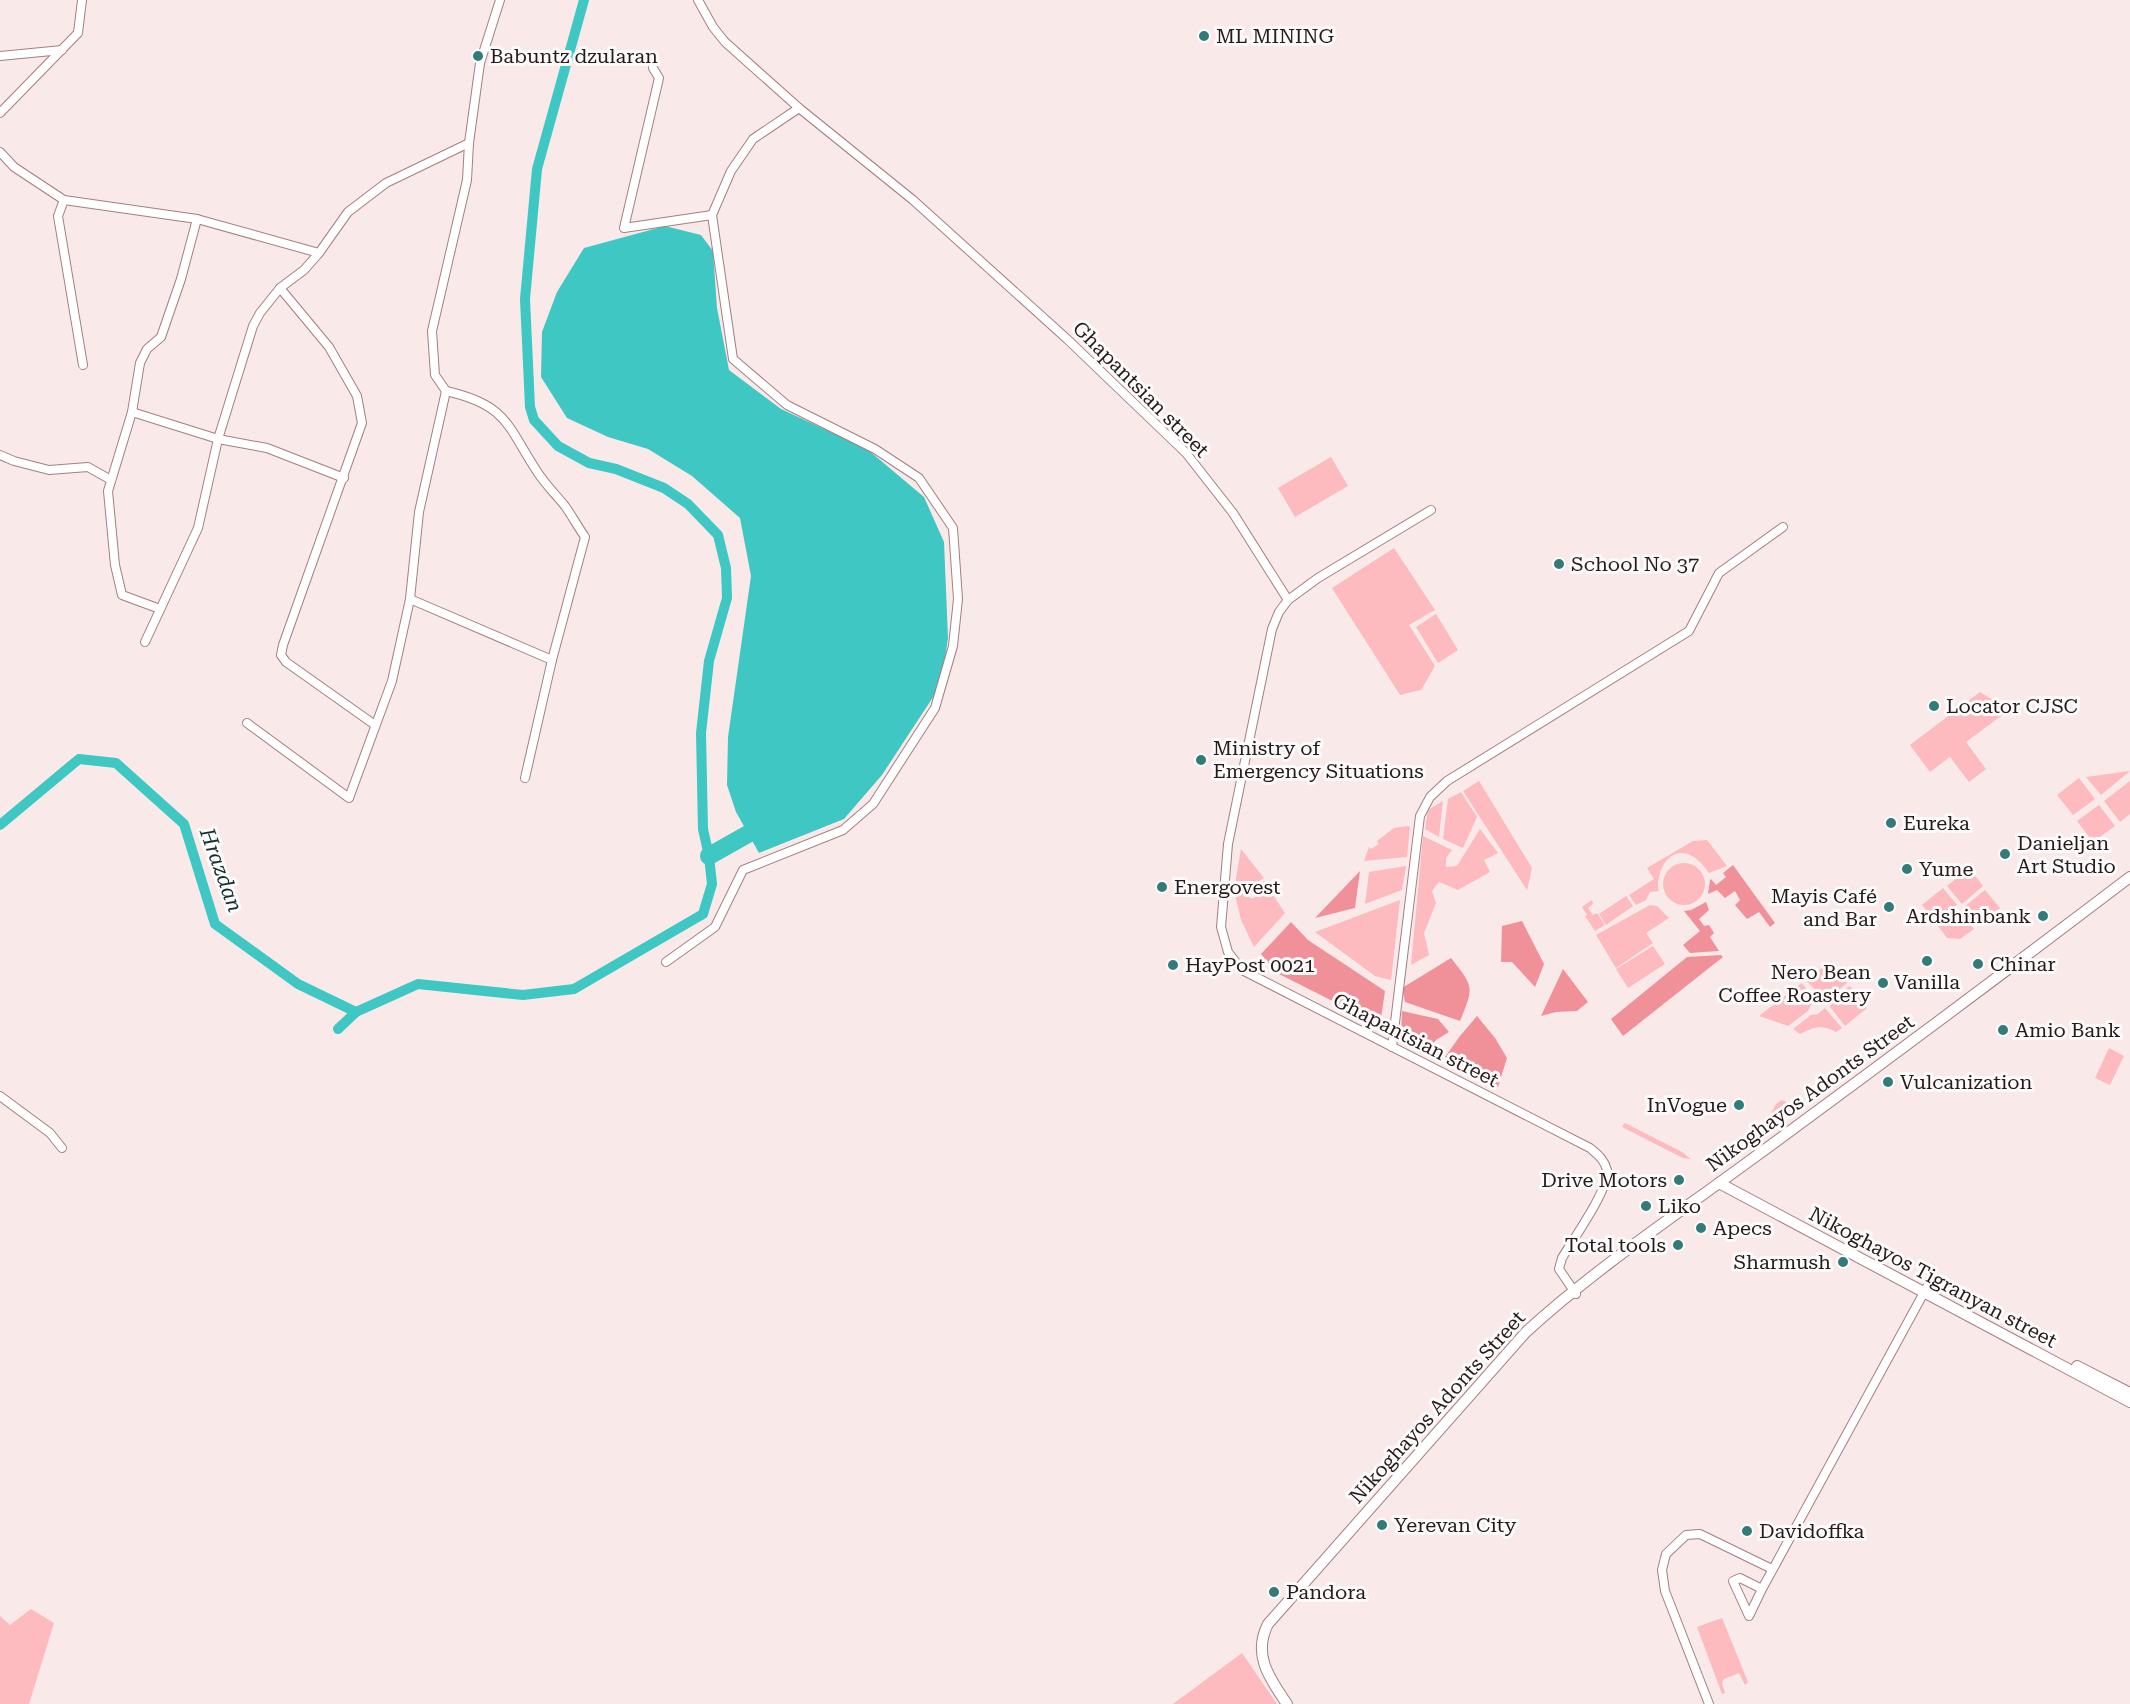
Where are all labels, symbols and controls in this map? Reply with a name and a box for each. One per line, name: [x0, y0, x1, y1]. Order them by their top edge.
place label: ML MINING: [1216, 24, 1335, 48]
marker: ML MINING: [1197, 29, 1211, 43]
place label: Babuntz dzularan: [490, 44, 658, 68]
marker: Babuntz dzularan: [471, 49, 485, 63]
street label: Ghapantsian street: [1068, 316, 1214, 462]
place label: School No 37: [1571, 552, 1699, 576]
marker: School No 37: [1552, 557, 1566, 571]
place label: Locator CJSC: [1946, 694, 2078, 718]
marker: Locator CJSC: [1927, 699, 1941, 713]
place label: Ministry of Emergency Situations: [1213, 736, 1424, 783]
marker: Ministry of Emergency Situations: [1194, 753, 1208, 767]
place label: Eureka: [1903, 811, 1970, 835]
marker: Eureka: [1884, 816, 1898, 830]
water label: Hrazdan: [194, 824, 247, 915]
place label: Danieljan Art Studio: [2017, 831, 2116, 878]
marker: Danieljan Art Studio: [1998, 847, 2012, 861]
place label: Yume: [1919, 857, 1973, 881]
marker: Yume: [1900, 862, 1914, 876]
place label: Energovest: [1174, 875, 1281, 899]
marker: Energovest: [1155, 880, 1169, 894]
place label: Mayis Café and Bar: [1771, 884, 1877, 931]
marker: Mayis Café and Bar: [1882, 900, 1896, 914]
place label: Ardshinbank: [1906, 904, 2031, 928]
marker: Ardshinbank: [2036, 909, 2050, 923]
place label: Chinar: [1990, 952, 2056, 976]
place label: HayPost 0021: [1185, 953, 1315, 977]
marker: Vanilla: [1920, 954, 1934, 968]
marker: Chinar: [1971, 957, 1985, 971]
marker: HayPost 0021: [1166, 958, 1180, 972]
place label: Nero Bean Coffee Roastery: [1718, 960, 1871, 1007]
place label: Vanilla: [1894, 970, 1960, 994]
marker: Nero Bean Coffee Roastery: [1876, 976, 1890, 990]
street label: Ghapantsian street: [1329, 988, 1503, 1092]
street label: Nikoghayos Adonts Street: [1701, 1009, 1919, 1176]
place label: Amio Bank: [2015, 1018, 2121, 1042]
marker: Amio Bank: [1996, 1023, 2010, 1037]
place label: Vulcanization: [1900, 1070, 2033, 1094]
marker: Vulcanization: [1881, 1075, 1895, 1089]
place label: InVogue: [1647, 1093, 1727, 1117]
marker: InVogue: [1732, 1098, 1746, 1112]
place label: Drive Motors: [1541, 1168, 1667, 1192]
marker: Drive Motors: [1672, 1173, 1686, 1187]
place label: Liko: [1658, 1194, 1701, 1218]
marker: Liko: [1639, 1199, 1653, 1213]
street label: Nikoghayos Tigranyan street: [1805, 1201, 2061, 1353]
place label: Apecs: [1713, 1216, 1772, 1240]
marker: Apecs: [1694, 1221, 1708, 1235]
place label: Total tools: [1565, 1233, 1666, 1257]
marker: Total tools: [1671, 1238, 1685, 1252]
place label: Sharmush: [1734, 1250, 1831, 1274]
marker: Sharmush: [1836, 1255, 1850, 1269]
street label: Nikoghayos Adonts Street: [1344, 1305, 1530, 1508]
place label: Yerevan City: [1394, 1513, 1516, 1537]
marker: Yerevan City: [1375, 1518, 1389, 1532]
place label: Davidoffka: [1759, 1519, 1864, 1543]
marker: Davidoffka: [1740, 1524, 1754, 1538]
place label: Pandora: [1286, 1580, 1366, 1604]
marker: Pandora: [1267, 1585, 1281, 1599]

